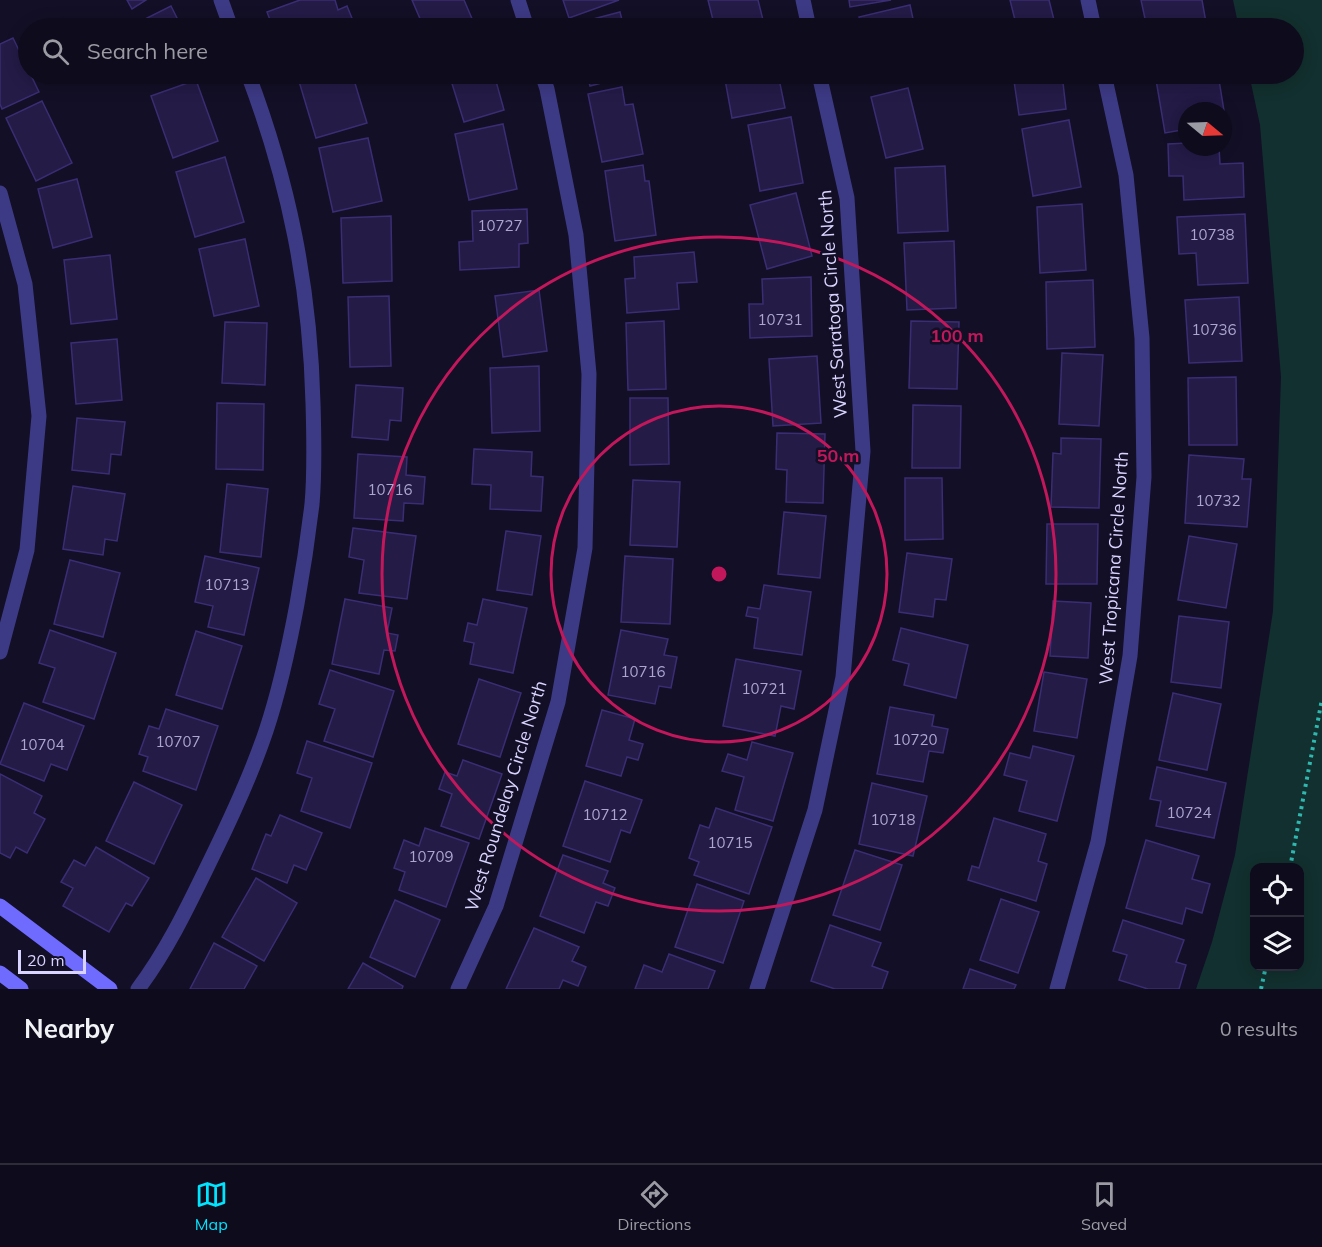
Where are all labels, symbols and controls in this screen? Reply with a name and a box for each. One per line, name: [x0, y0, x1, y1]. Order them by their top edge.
search box: [18, 18, 1304, 84]
icon: search: [39, 35, 72, 68]
text: Search here: [87, 37, 208, 65]
north arrow: [1178, 102, 1232, 156]
street label: West Saratoga Circle North: [813, 189, 852, 419]
house number: 10727: [477, 216, 523, 235]
house number: 10738: [1189, 225, 1235, 244]
house number: 10731: [757, 310, 803, 329]
house number: 10736: [1191, 320, 1237, 339]
text: 100 m: [930, 324, 984, 347]
text: 50 m: [817, 444, 859, 467]
street label: West Tropicana Circle North: [1094, 451, 1133, 685]
house number: 10716: [367, 480, 413, 499]
house number: 10732: [1195, 491, 1241, 510]
centre of rings: [709, 564, 729, 584]
house number: 10713: [204, 575, 250, 594]
house number: 10716: [620, 662, 666, 681]
street label: West Roundelay Circle North: [459, 678, 552, 914]
house number: 10721: [741, 679, 787, 698]
house number: 10720: [892, 730, 938, 749]
house number: 10707: [155, 732, 201, 751]
house number: 10704: [19, 735, 65, 754]
house number: 10724: [1166, 803, 1212, 822]
house number: 10712: [582, 805, 628, 824]
house number: 10718: [870, 810, 916, 829]
house number: 10715: [707, 833, 753, 852]
house number: 10709: [408, 847, 454, 866]
map controls: [1250, 863, 1304, 971]
button: locate: [1250, 863, 1304, 917]
button: layers: [1250, 917, 1304, 971]
scale bar: [18, 947, 86, 974]
text: 20 m: [27, 950, 64, 970]
text: Nearby: [24, 1012, 114, 1045]
text: 0 results: [1220, 1016, 1298, 1041]
tab: Map: [195, 1178, 228, 1234]
tab: Directions: [617, 1178, 691, 1234]
tab: Saved: [1081, 1178, 1127, 1234]

